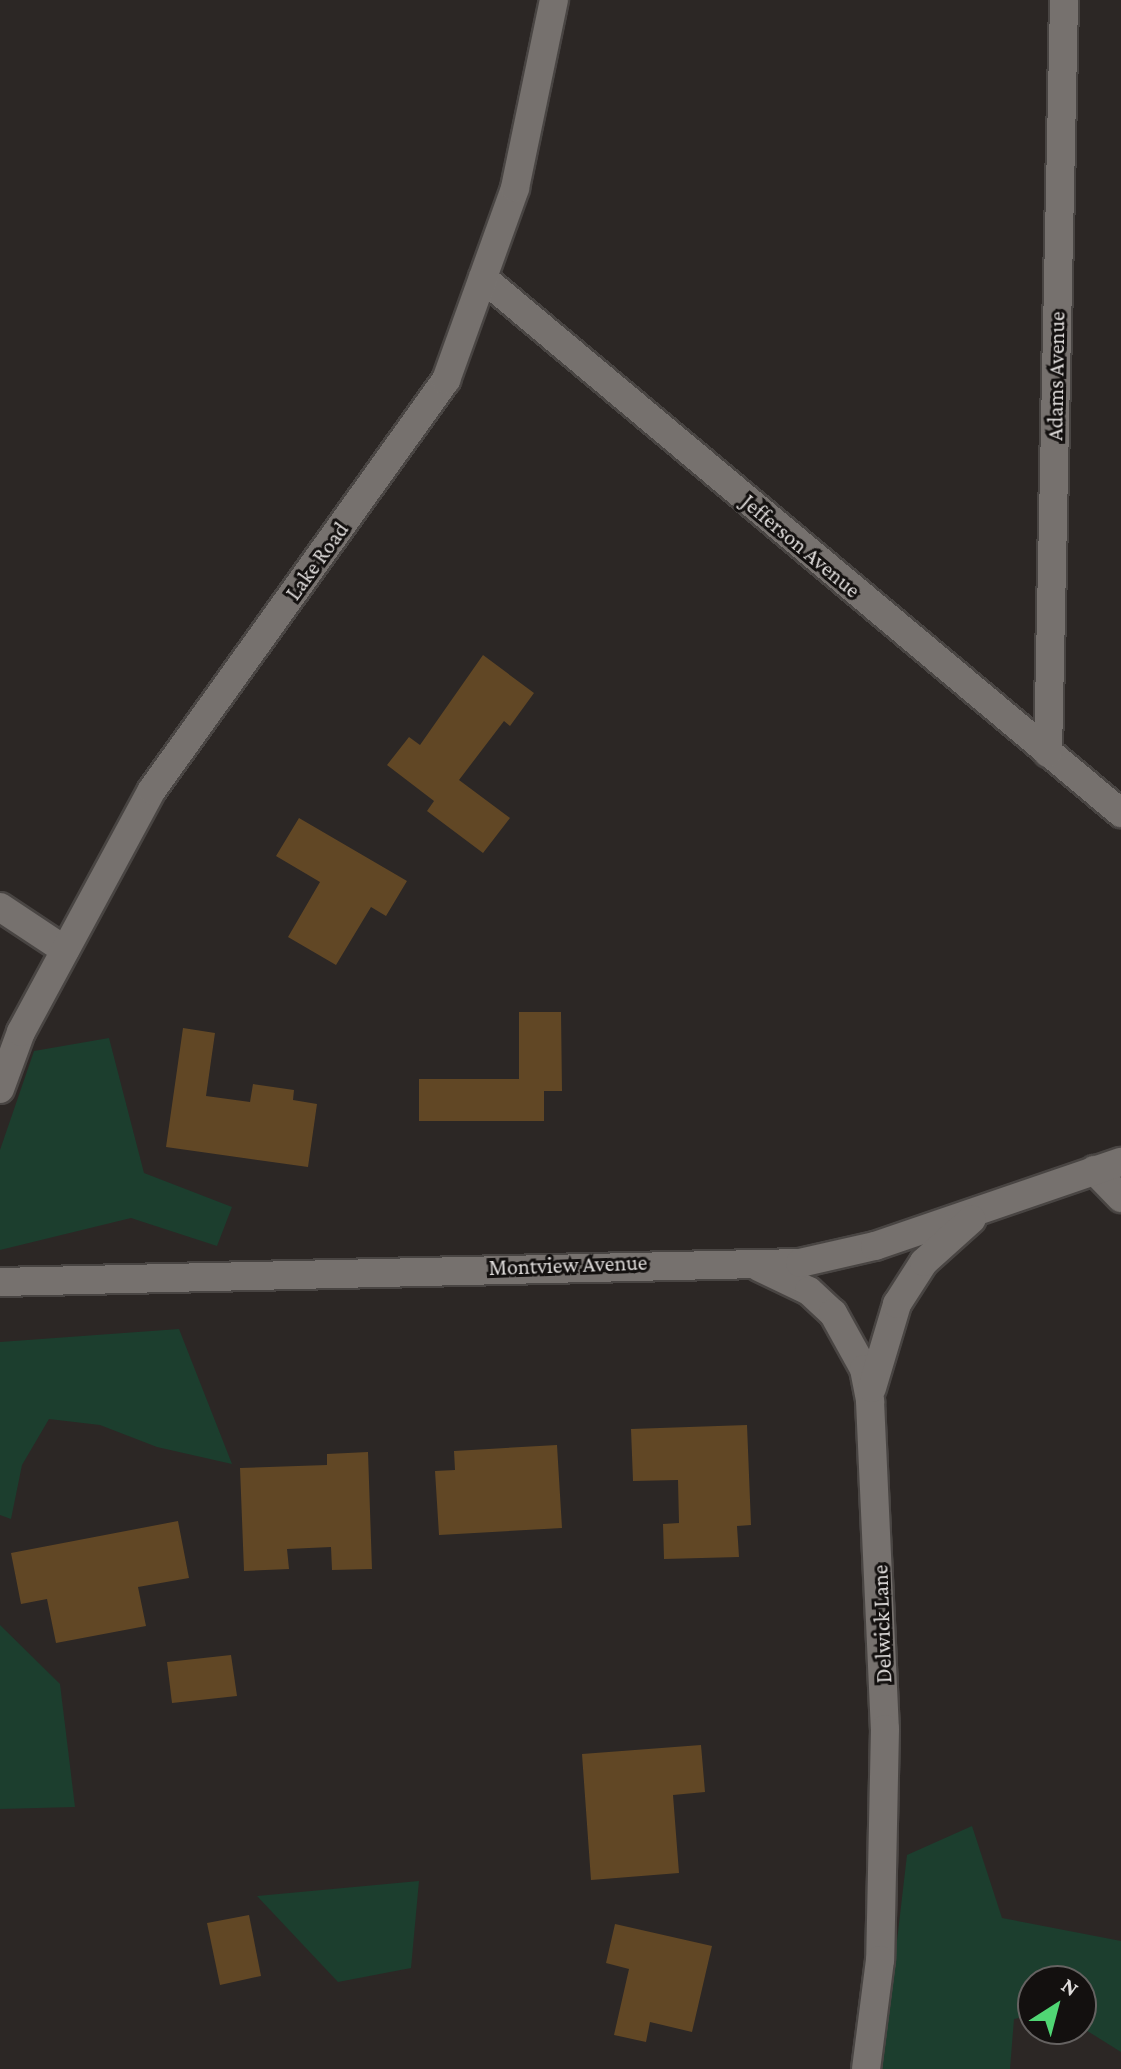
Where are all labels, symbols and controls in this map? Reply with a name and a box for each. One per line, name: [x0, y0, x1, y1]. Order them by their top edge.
street label: Adams Avenue: [1042, 311, 1070, 441]
street label: Jefferson Avenue: [736, 489, 866, 603]
street label: Lake Road: [280, 517, 354, 605]
street label: Montview Avenue: [488, 1249, 648, 1281]
street label: Delwick Lane: [867, 1564, 897, 1684]
north arrow: [1017, 1965, 1097, 2045]
text: N: [1057, 1972, 1084, 2001]

